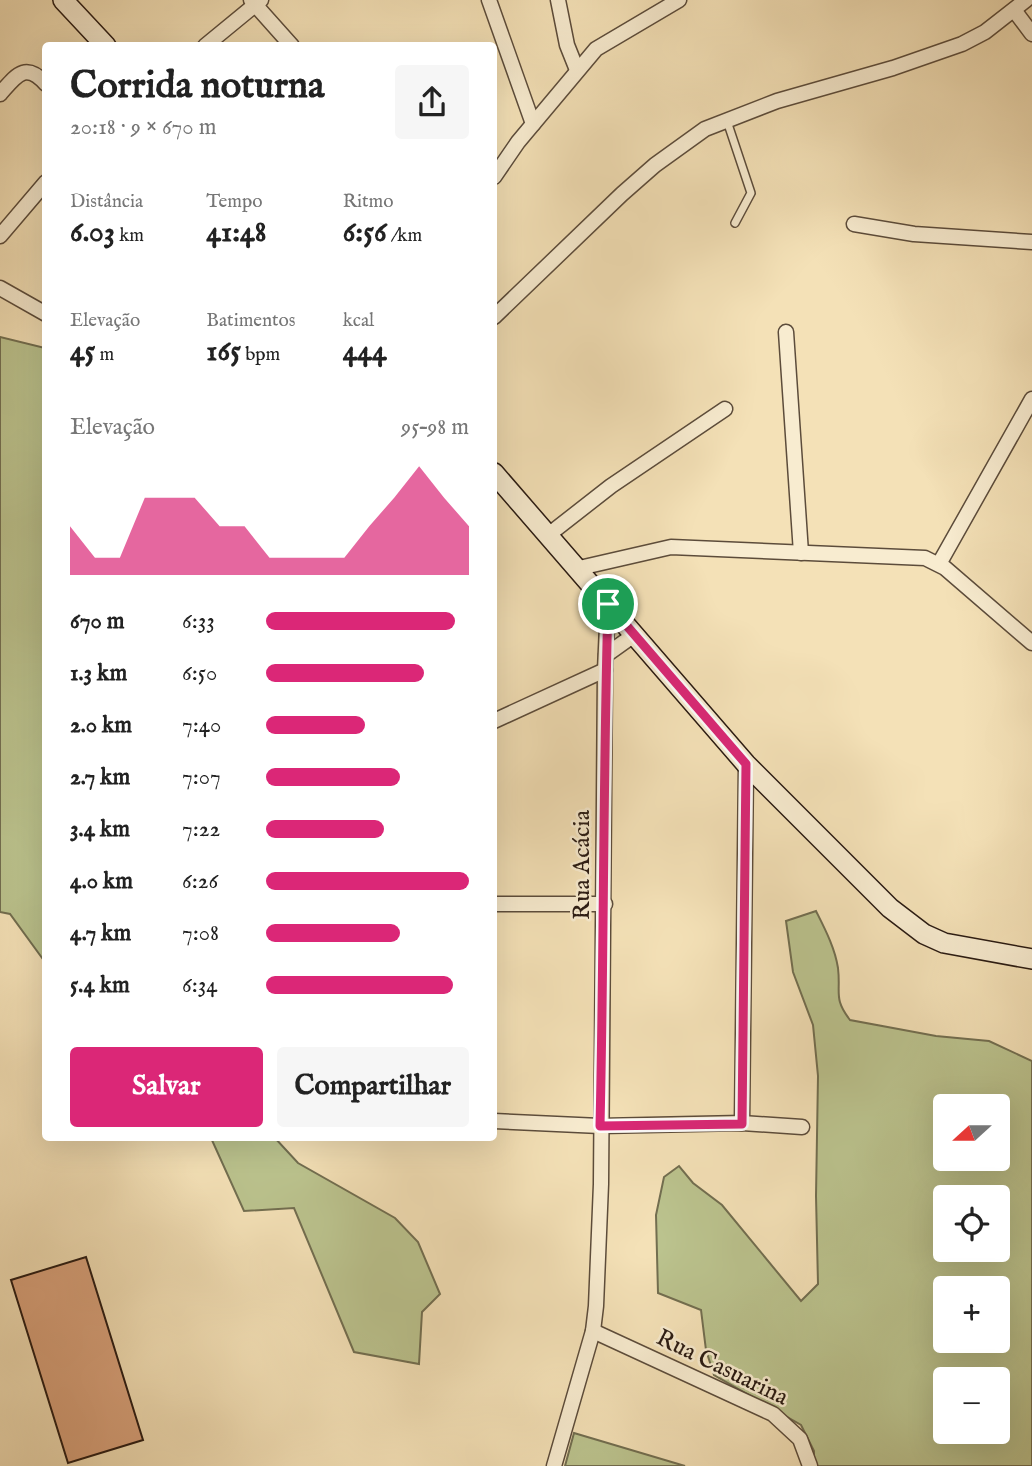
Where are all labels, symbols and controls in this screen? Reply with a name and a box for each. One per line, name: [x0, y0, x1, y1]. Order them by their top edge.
text: Corrida noturna: [70, 63, 325, 111]
button: share: [395, 65, 469, 139]
text: 20:18 · 9 × 670 m: [70, 113, 216, 142]
text: Distância: [70, 190, 143, 214]
text: Tempo: [206, 190, 262, 214]
text: Ritmo: [343, 190, 393, 214]
text: 6.03: [70, 214, 115, 252]
text: 41:48: [206, 214, 267, 252]
text: 6:56: [343, 214, 387, 252]
text: km: [115, 224, 144, 248]
text: /km: [387, 224, 422, 248]
text: Elevação: [70, 309, 140, 333]
text: Batimentos: [206, 309, 296, 333]
text: kcal: [343, 309, 374, 333]
text: 45: [70, 333, 95, 371]
text: 165: [206, 333, 241, 371]
text: 444: [343, 333, 387, 371]
text: m: [95, 343, 114, 367]
text: bpm: [241, 343, 280, 367]
text: Elevação: [70, 413, 155, 442]
text: 95–98 m: [401, 413, 469, 442]
pin: [578, 574, 638, 634]
icon: arrive: [589, 585, 627, 623]
text: 670 m: [70, 607, 125, 636]
text: 6:33: [182, 607, 215, 636]
text: 1.3 km: [70, 659, 127, 688]
text: 6:50: [182, 659, 217, 688]
text: 2.0 km: [70, 711, 132, 740]
text: 7:40: [182, 711, 221, 740]
text: 2.7 km: [70, 763, 130, 792]
text: 7:07: [182, 763, 221, 792]
street label: Rua Acácia: [567, 809, 598, 920]
text: 3.4 km: [70, 815, 130, 844]
text: 7:22: [182, 815, 220, 844]
text: 4.0 km: [70, 867, 133, 896]
text: 6:26: [182, 867, 218, 896]
text: 4.7 km: [70, 919, 131, 948]
text: 7:08: [182, 919, 219, 948]
text: 5.4 km: [70, 971, 130, 1000]
text: 6:34: [182, 971, 218, 1000]
button: Salvar: [70, 1047, 263, 1127]
button: Compartilhar: [277, 1047, 469, 1127]
north arrow: [933, 1094, 1010, 1171]
map controls: [933, 1094, 1010, 1444]
button: locate: [933, 1185, 1010, 1262]
button: +: [933, 1276, 1010, 1353]
street label: Rua Casuarina: [651, 1323, 794, 1414]
button: −: [933, 1367, 1010, 1444]

